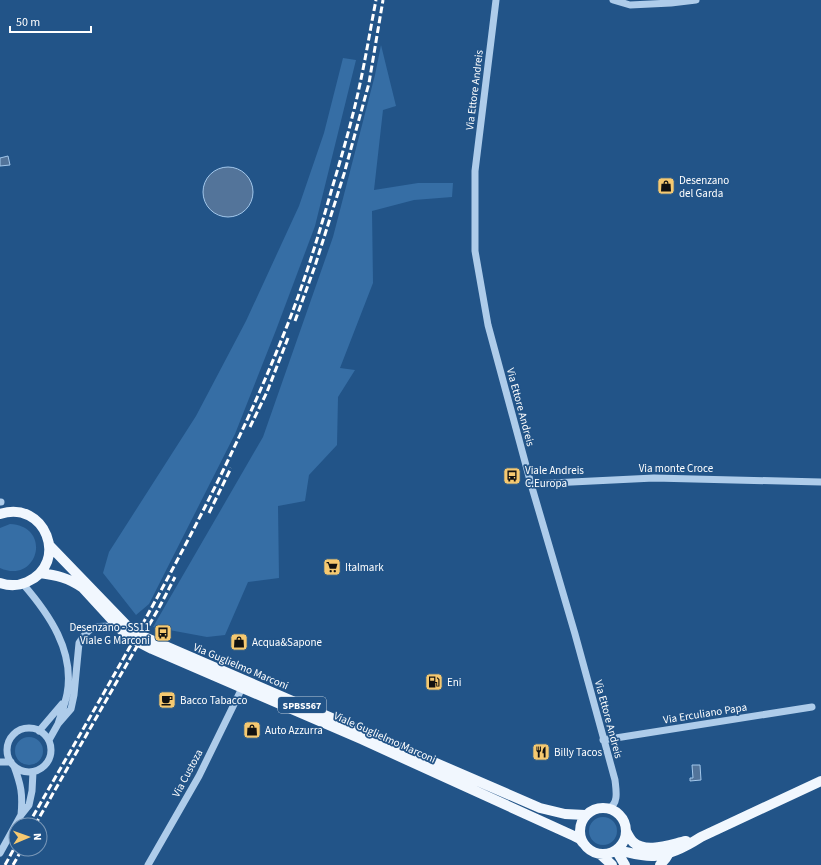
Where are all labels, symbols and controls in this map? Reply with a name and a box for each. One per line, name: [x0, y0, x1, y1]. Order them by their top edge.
scale bar: [10, 8, 91, 34]
text: 50 m: [16, 14, 40, 31]
street label: Via Ettore Andreis: [462, 49, 487, 131]
place label: Desenzano del Garda: [679, 173, 729, 201]
shop icon: Desenzano del Garda: [656, 176, 676, 196]
street label: Via Ettore Andreis: [503, 366, 538, 448]
street label: Via monte Croce: [639, 461, 714, 476]
place label: Viale Andreis C.Europa: [525, 463, 584, 491]
bus stop icon: Viale Andreis C.Europa: [502, 466, 522, 486]
supermarket icon: Italmark: [322, 557, 342, 577]
place label: Italmark: [345, 560, 384, 575]
place label: Desenzano - SS11 Viale G Marconi: [69, 620, 150, 648]
bus stop icon: Desenzano - SS11 Viale G Marconi: [153, 623, 173, 643]
shop icon: Acqua&Sapone: [229, 632, 249, 652]
place label: Acqua&Sapone: [252, 635, 323, 650]
street label: Via Guglielmo Marconi: [191, 640, 291, 693]
fuel station icon: Eni: [424, 672, 444, 692]
place label: Eni: [447, 675, 462, 690]
street label: Via Ettore Andreis: [591, 678, 626, 760]
cafe icon: Bacco Tabacco: [157, 690, 177, 710]
place label: Bacco Tabacco: [180, 693, 247, 708]
road number: SPBS567: [278, 697, 326, 713]
street label: Via Erculiano Papa: [662, 699, 748, 728]
street label: Viale Guglielmo Marconi: [331, 708, 438, 767]
shop icon: Auto Azzurra: [242, 720, 262, 740]
place label: Auto Azzurra: [265, 723, 323, 738]
restaurant icon: Billy Tacos: [531, 742, 551, 762]
place label: Billy Tacos: [554, 745, 602, 760]
street label: Via Custoza: [169, 747, 206, 800]
north arrow: [8, 817, 48, 857]
text: N: [30, 833, 45, 841]

